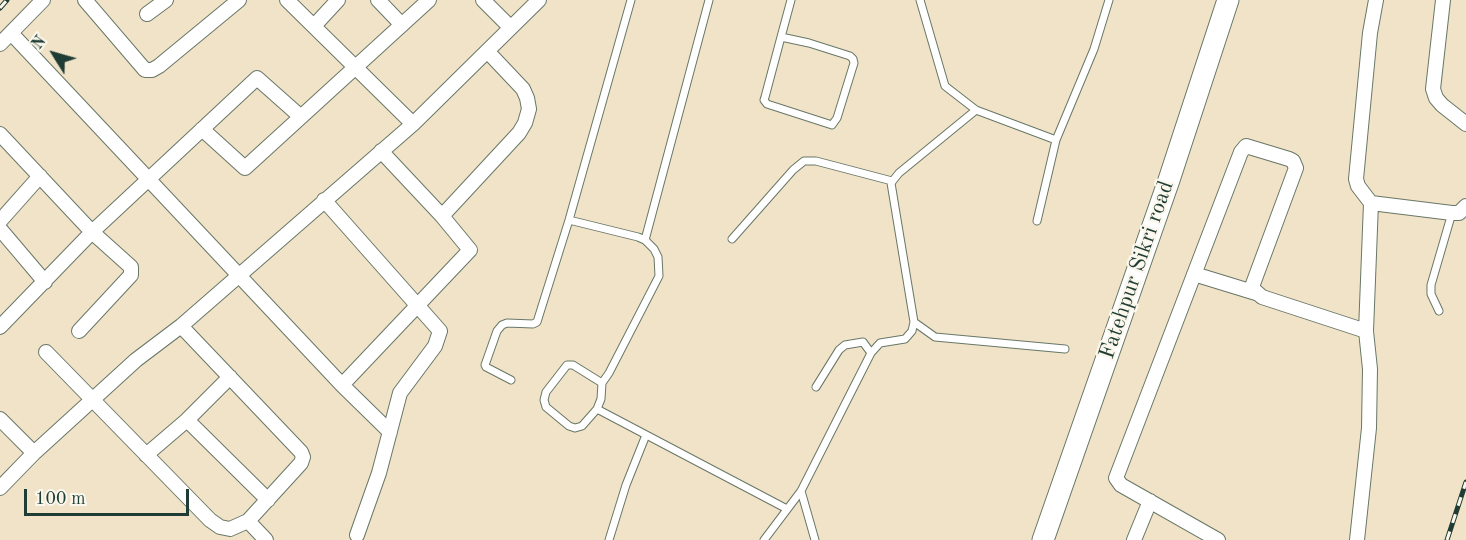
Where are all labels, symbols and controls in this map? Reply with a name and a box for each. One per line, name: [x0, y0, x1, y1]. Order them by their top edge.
north arrow: [24, 24, 84, 84]
text: N: [30, 33, 50, 53]
street label: Fatehpur Sikri road: [1094, 177, 1180, 363]
scale bar: [27, 477, 192, 515]
text: 100 m: [35, 490, 86, 508]

